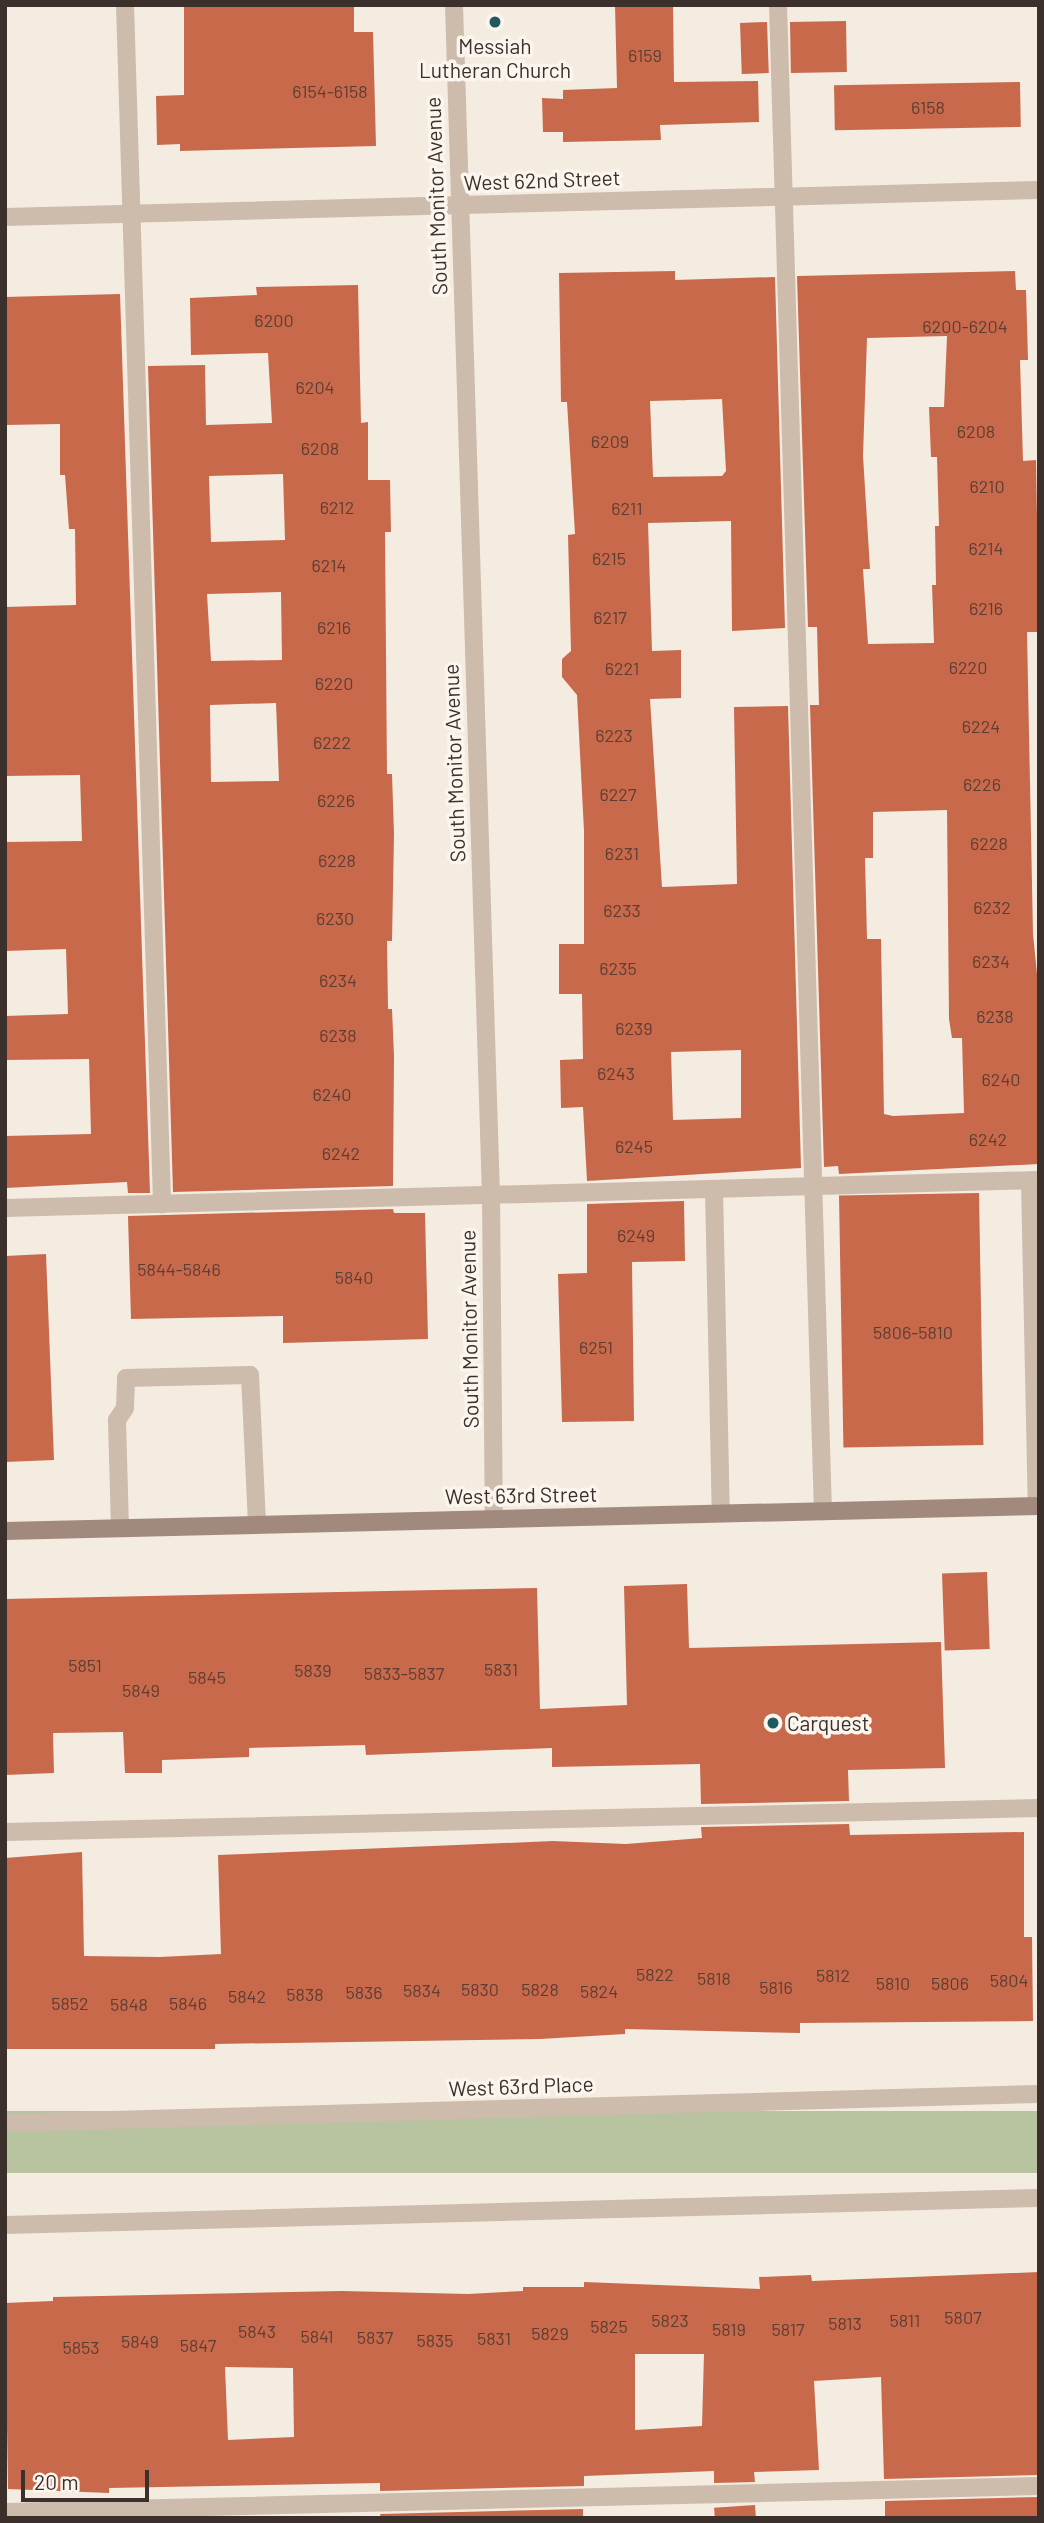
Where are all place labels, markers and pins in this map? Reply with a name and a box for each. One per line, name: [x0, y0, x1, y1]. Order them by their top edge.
marker: Messiah Lutheran Church: [487, 14, 503, 30]
place label: Messiah Lutheran Church: [419, 33, 571, 83]
place label: Carquest: [787, 1710, 869, 1736]
marker: Carquest: [765, 1715, 781, 1731]

